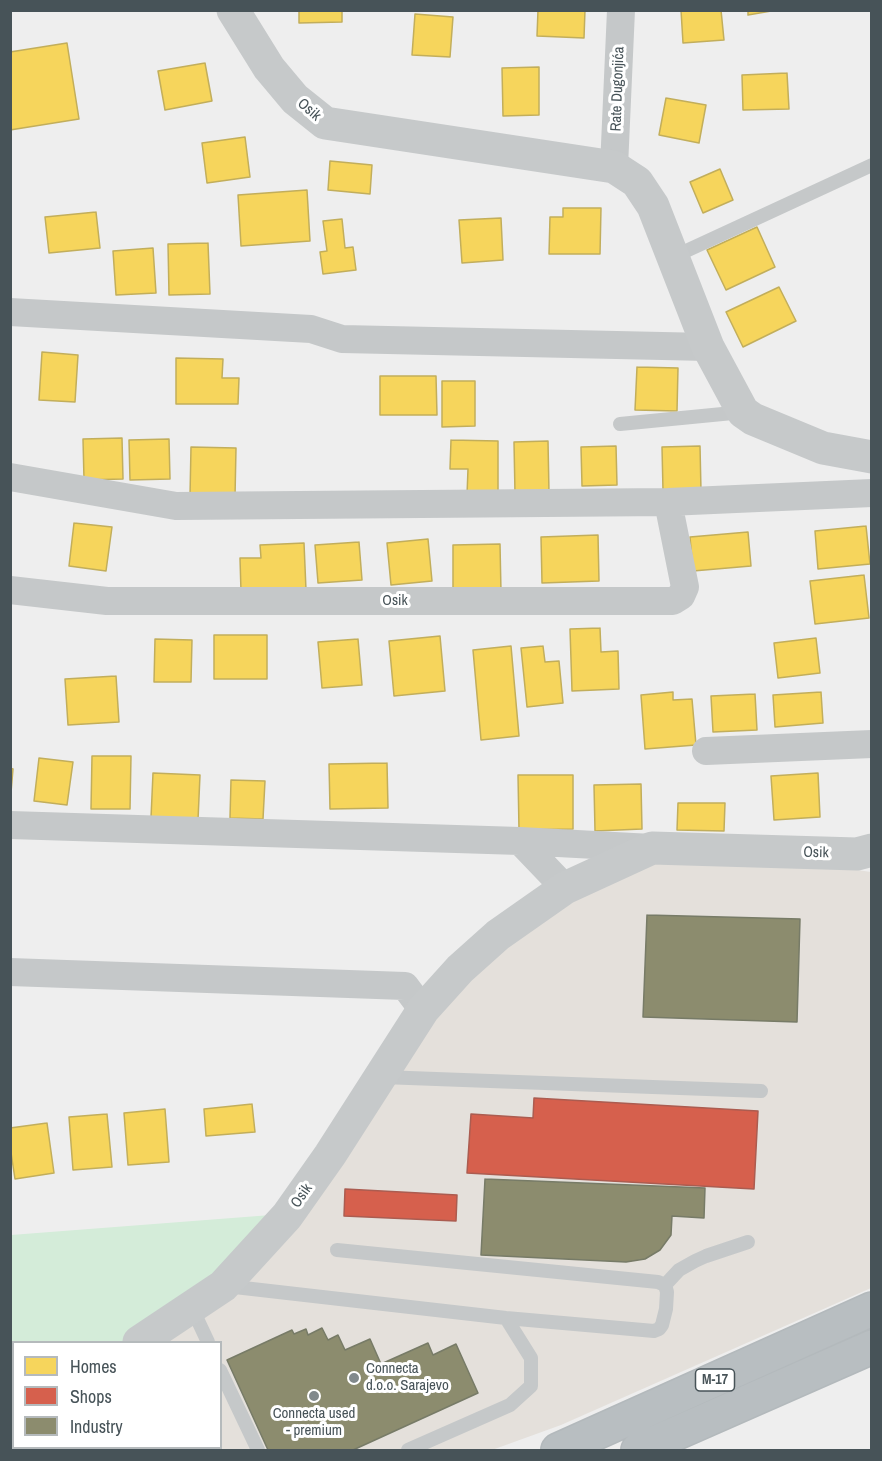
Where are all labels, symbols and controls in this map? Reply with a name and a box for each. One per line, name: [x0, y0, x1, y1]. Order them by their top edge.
street label: Rate Dugonjića: [608, 46, 628, 132]
street label: Osik: [294, 95, 324, 125]
street label: Osik: [382, 592, 408, 610]
street label: Osik: [803, 844, 829, 862]
street label: Osik: [287, 1180, 317, 1212]
legend: [12, 1341, 222, 1449]
text: Homes: [70, 1354, 117, 1379]
place label: Connecta d.o.o. Sarajevo: [366, 1360, 449, 1395]
road number: M-17: [696, 1369, 734, 1391]
marker: Connecta d.o.o. Sarajevo: [347, 1371, 361, 1385]
text: Shops: [70, 1384, 112, 1409]
marker: Connecta used - premium: [307, 1389, 321, 1403]
place label: Connecta used - premium: [273, 1405, 355, 1440]
text: Industry: [70, 1414, 123, 1439]

